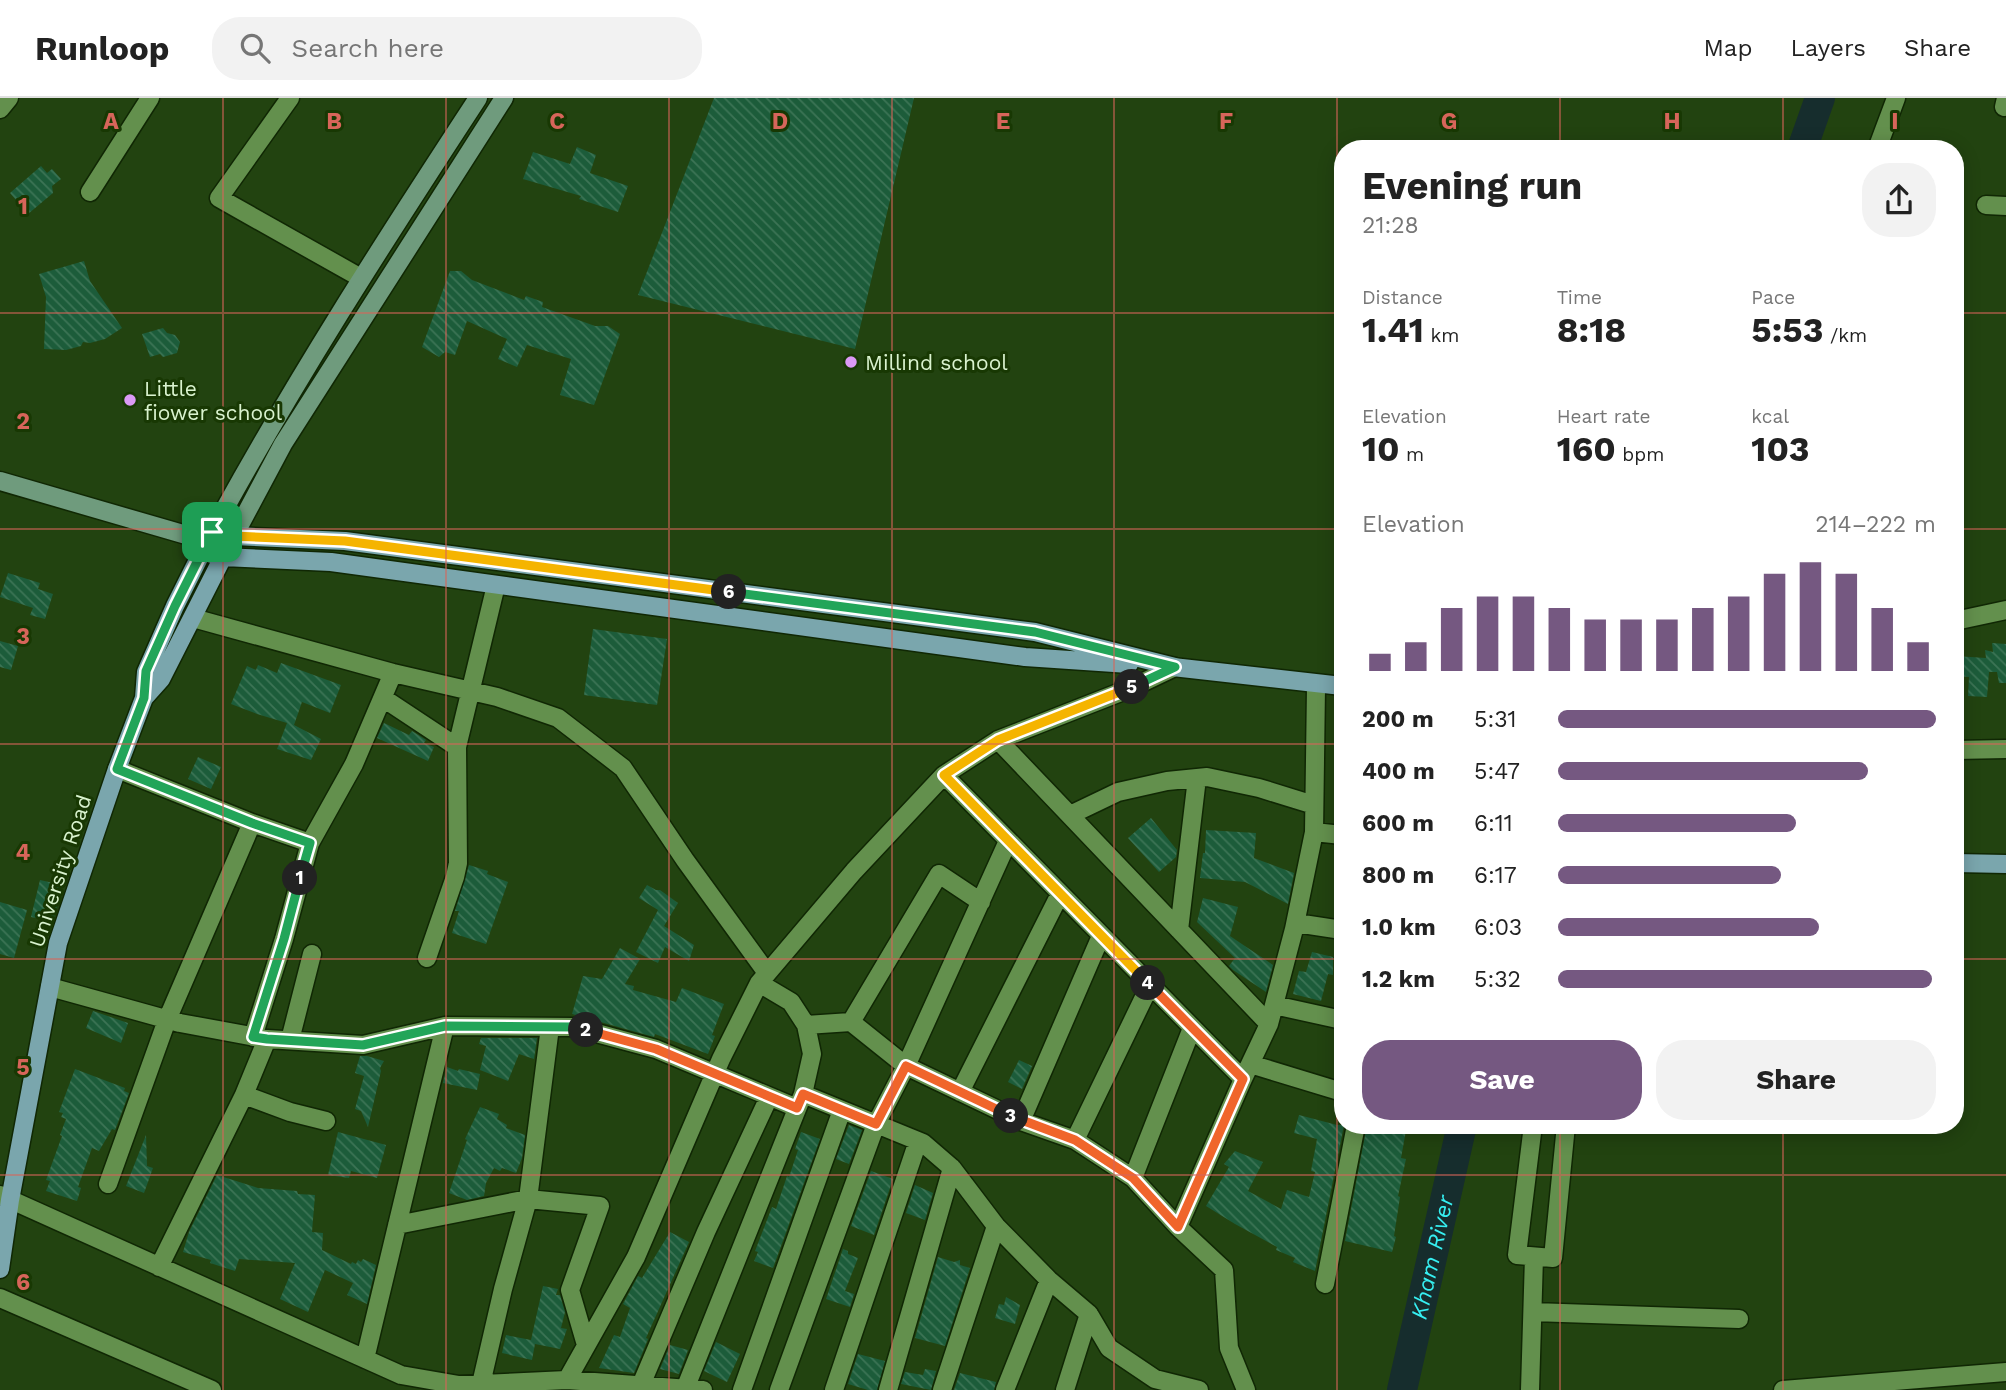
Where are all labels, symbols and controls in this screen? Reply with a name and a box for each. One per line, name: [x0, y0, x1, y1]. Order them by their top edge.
search box: [212, 17, 702, 80]
text: Runloop: [35, 29, 170, 68]
icon: search: [236, 29, 274, 67]
text: Search here: [292, 33, 444, 63]
text: Map: [1704, 34, 1752, 62]
text: Layers: [1790, 34, 1866, 62]
text: Share: [1904, 34, 1971, 62]
text: A: [103, 108, 119, 135]
text: B: [326, 108, 342, 135]
text: C: [549, 108, 565, 135]
text: D: [772, 108, 788, 135]
text: E: [996, 108, 1010, 135]
text: F: [1219, 108, 1233, 135]
text: G: [1441, 108, 1457, 135]
text: H: [1663, 108, 1681, 135]
text: I: [1891, 108, 1899, 135]
button: share: [1862, 163, 1936, 237]
text: Evening run: [1362, 164, 1582, 208]
text: 1: [18, 193, 28, 220]
text: 21:28: [1362, 212, 1419, 239]
text: Distance: [1362, 286, 1443, 309]
text: Time: [1557, 286, 1602, 309]
text: Pace: [1751, 286, 1795, 309]
text: 1.41: [1362, 309, 1424, 351]
text: 8:18: [1557, 309, 1626, 351]
text: 5:53: [1751, 309, 1823, 351]
text: km: [1424, 324, 1459, 347]
text: /km: [1823, 324, 1867, 347]
place label: Millind school: [865, 350, 1008, 375]
marker: Millind school: [843, 354, 859, 370]
place label: Little fiower school: [144, 376, 283, 425]
marker: Little fiower school: [122, 392, 138, 408]
text: Elevation: [1362, 405, 1447, 428]
text: Heart rate: [1557, 405, 1651, 428]
text: kcal: [1751, 405, 1789, 428]
text: 2: [16, 408, 30, 435]
text: 10: [1362, 428, 1400, 470]
text: 160: [1557, 428, 1616, 470]
text: 103: [1751, 428, 1809, 470]
text: m: [1400, 443, 1424, 466]
text: bpm: [1616, 443, 1664, 466]
pin: [182, 502, 242, 562]
text: Elevation: [1362, 511, 1465, 538]
text: 214–222 m: [1815, 511, 1936, 538]
icon: arrive: [193, 513, 231, 551]
pin: 6: [712, 574, 746, 610]
text: 6: [723, 580, 734, 603]
text: 3: [16, 623, 30, 650]
pin: 5: [1114, 670, 1150, 704]
text: 5: [1126, 675, 1137, 698]
text: 200 m: [1362, 706, 1434, 733]
text: 5:31: [1474, 706, 1517, 733]
text: 400 m: [1362, 758, 1435, 785]
text: 5:47: [1474, 758, 1520, 785]
street label: University Road: [24, 792, 96, 950]
text: 600 m: [1362, 810, 1434, 837]
text: 6:11: [1474, 810, 1513, 837]
text: 4: [16, 839, 31, 866]
pin: 1: [282, 860, 318, 896]
text: 800 m: [1362, 862, 1434, 889]
text: 6:17: [1474, 862, 1517, 889]
text: 1: [295, 866, 304, 889]
text: 1.0 km: [1362, 914, 1436, 941]
text: 6:03: [1474, 914, 1522, 941]
pin: 4: [1130, 966, 1166, 1001]
text: 1.2 km: [1362, 966, 1435, 993]
text: 5:32: [1474, 966, 1521, 993]
text: 4: [1141, 971, 1154, 994]
pin: 2: [568, 1012, 604, 1048]
text: 2: [580, 1018, 591, 1041]
button: Save: [1362, 1040, 1642, 1120]
button: Share: [1656, 1040, 1936, 1120]
text: 5: [16, 1054, 30, 1081]
pin: 3: [993, 1098, 1028, 1134]
text: 3: [1005, 1104, 1016, 1127]
water label: Kham River: [1405, 1192, 1459, 1322]
text: 6: [16, 1269, 30, 1296]

